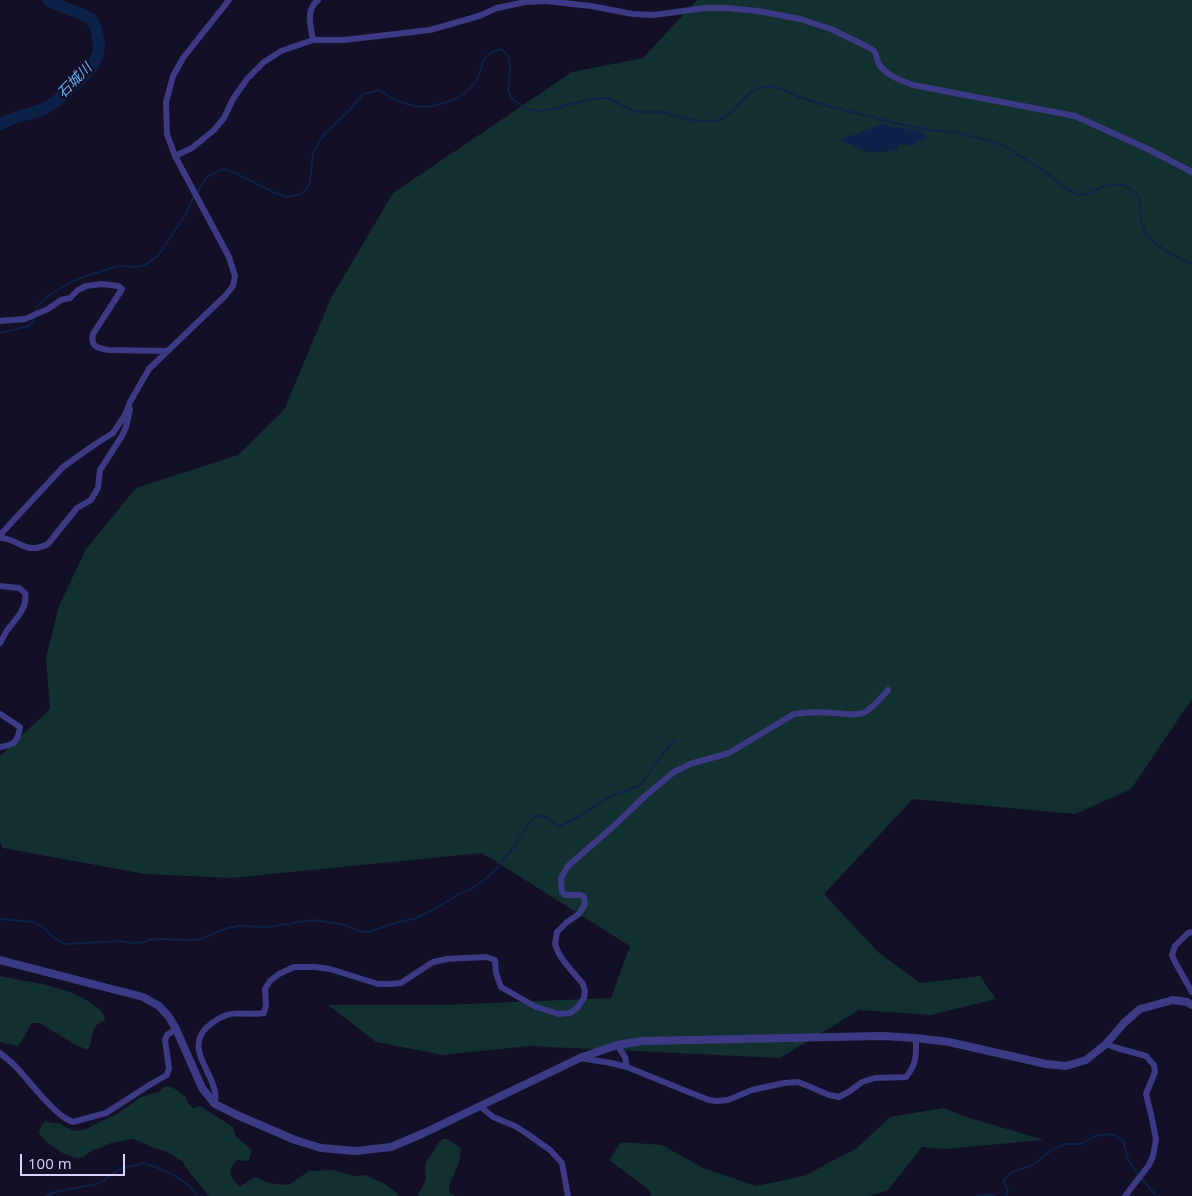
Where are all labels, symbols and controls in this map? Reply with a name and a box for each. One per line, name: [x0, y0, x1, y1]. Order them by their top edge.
water label: 石城川: [54, 60, 96, 102]
scale bar: [22, 1144, 128, 1176]
text: 100 m: [28, 1153, 72, 1173]

